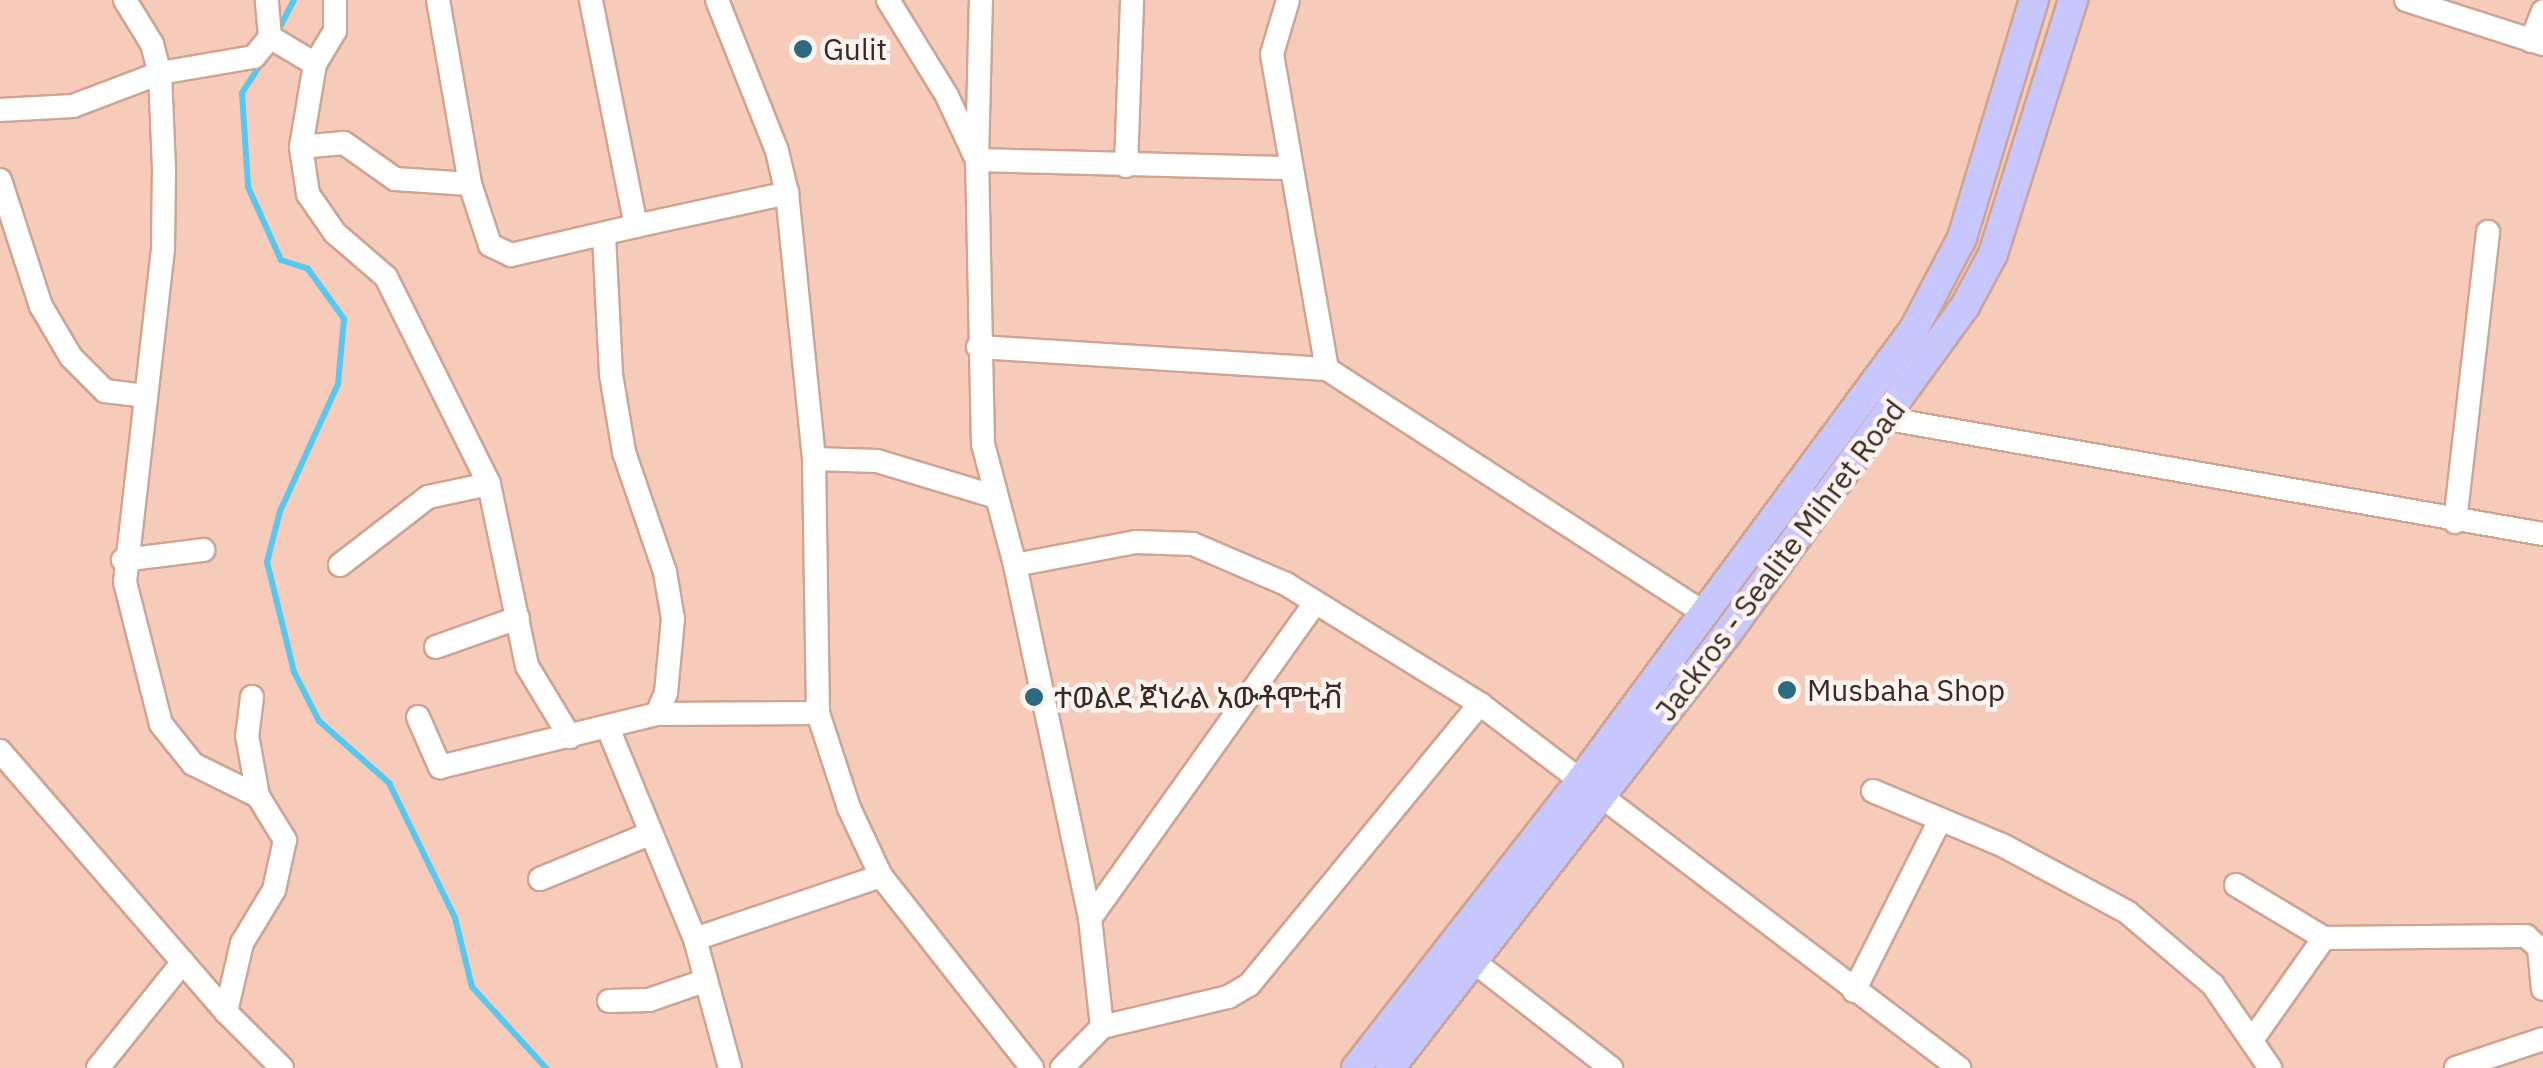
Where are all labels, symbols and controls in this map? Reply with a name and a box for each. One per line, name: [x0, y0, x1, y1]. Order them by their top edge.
place label: Gulit: [823, 31, 887, 67]
marker: Gulit: [792, 38, 814, 60]
street label: Jackros - Sealite Mihret Road: [1647, 392, 1913, 728]
place label: Musbaha Shop: [1807, 672, 2005, 708]
place label: ተወልደ ጀነራል አውቶሞቲቭ: [1054, 679, 1343, 715]
marker: Musbaha Shop: [1776, 679, 1798, 701]
marker: ተወልደ ጀነራል አውቶሞቲቭ: [1023, 686, 1045, 708]

